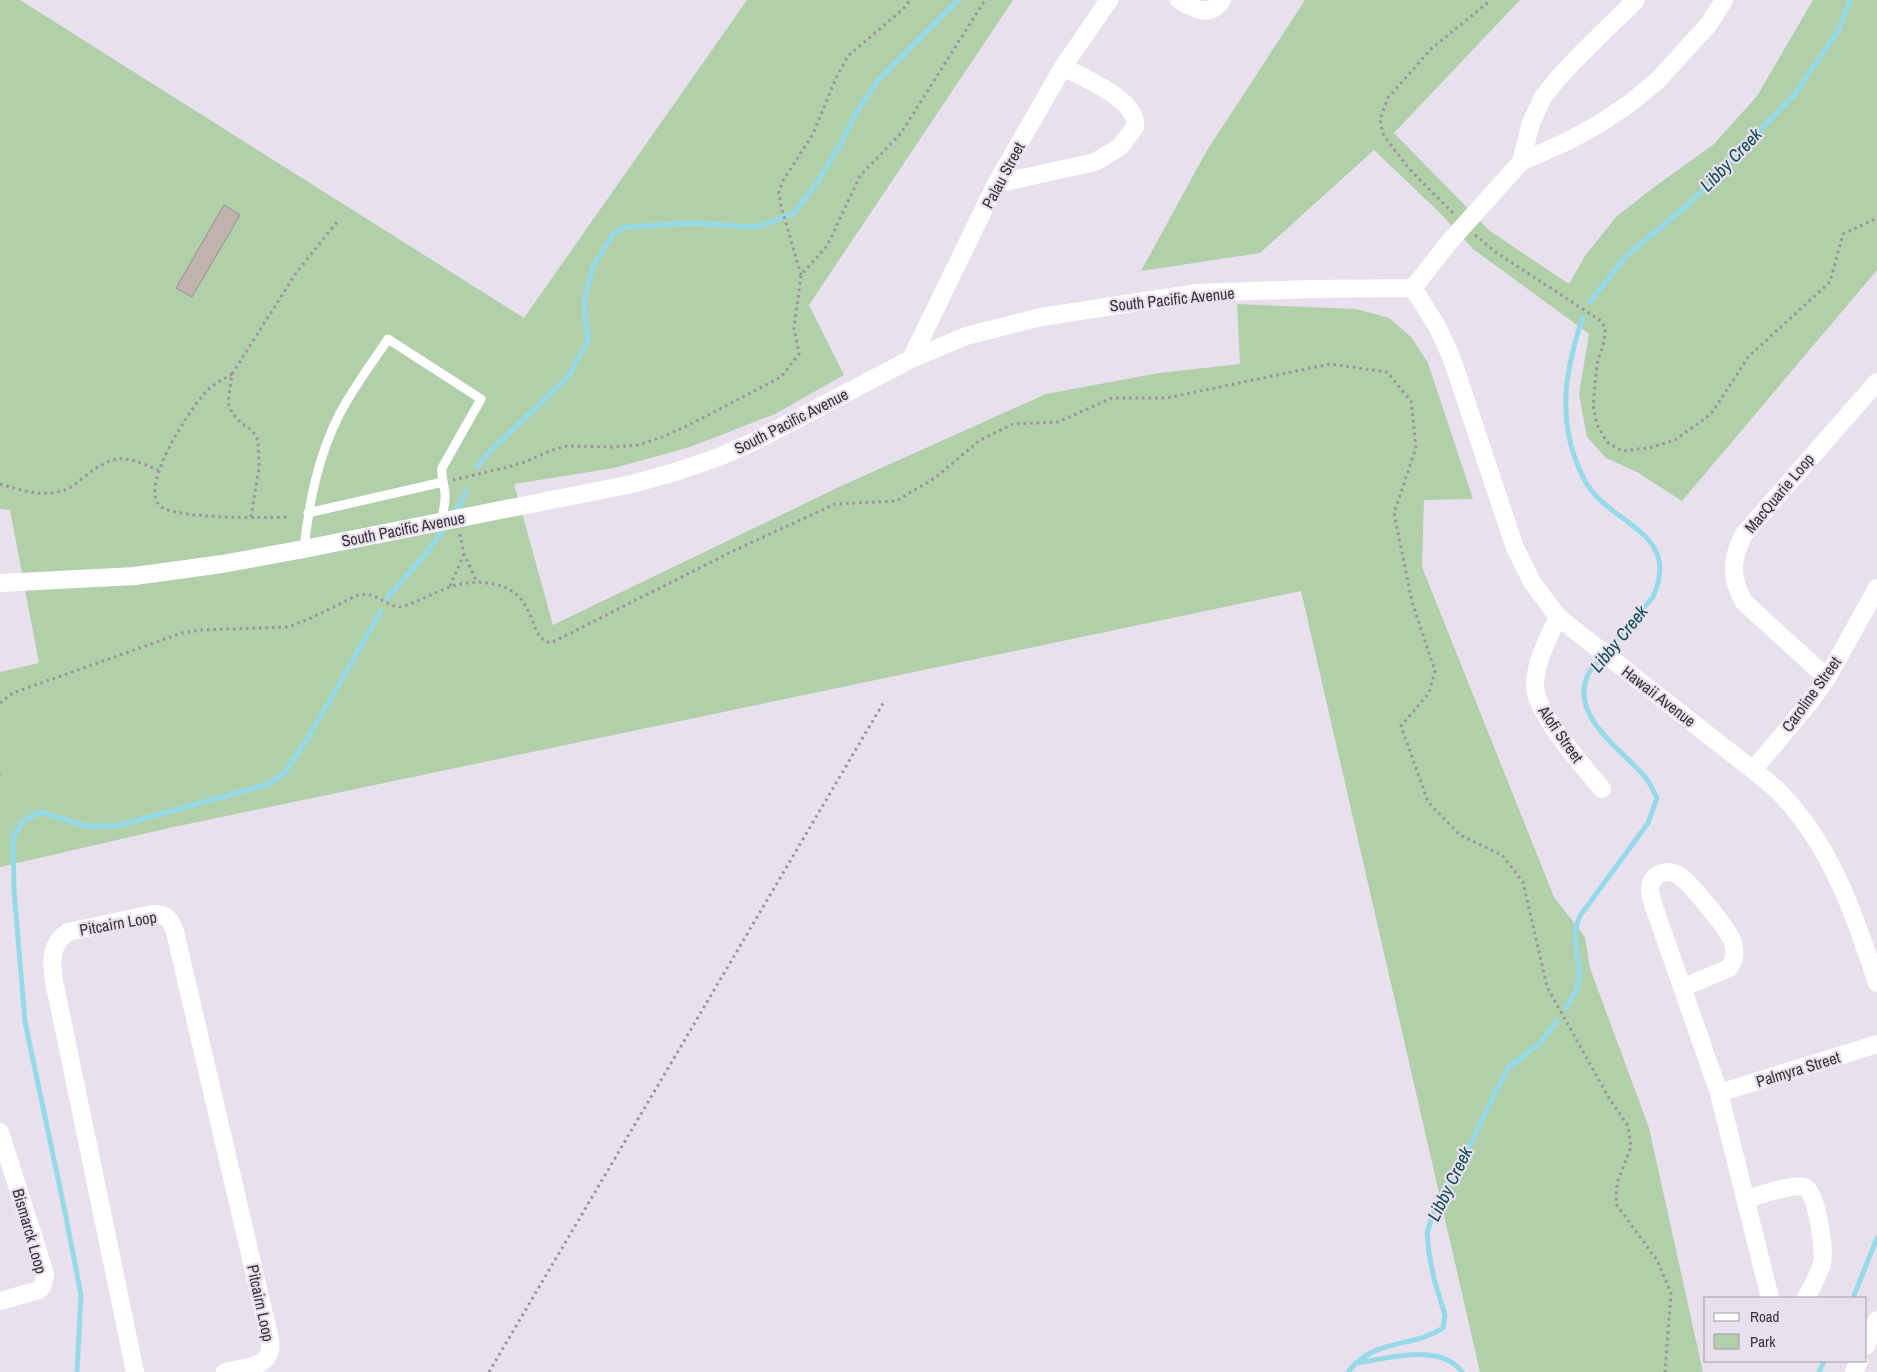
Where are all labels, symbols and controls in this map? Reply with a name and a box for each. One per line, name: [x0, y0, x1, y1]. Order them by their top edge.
water label: Libby Creek: [1694, 122, 1768, 197]
street label: Palau Street: [976, 138, 1030, 212]
street label: South Pacific Avenue: [1109, 282, 1235, 316]
street label: South Pacific Avenue: [730, 383, 852, 459]
street label: MacQuarie Loop: [1739, 448, 1819, 538]
street label: South Pacific Avenue: [339, 506, 467, 552]
water label: Libby Creek: [1584, 599, 1654, 677]
street label: Caroline Street: [1776, 652, 1846, 736]
street label: Hawaii Avenue: [1618, 660, 1700, 732]
street label: Alofi Street: [1533, 700, 1589, 767]
street label: Pitcairn Loop: [78, 905, 158, 941]
street label: Palmyra Street: [1753, 1046, 1843, 1092]
water label: Libby Creek: [1421, 1142, 1478, 1225]
street label: Bismarck Loop: [7, 1186, 53, 1276]
street label: Pitcairn Loop: [242, 1263, 280, 1343]
legend: [1704, 1297, 1867, 1362]
text: Road: [1750, 1306, 1779, 1327]
text: Park: [1750, 1331, 1776, 1352]

